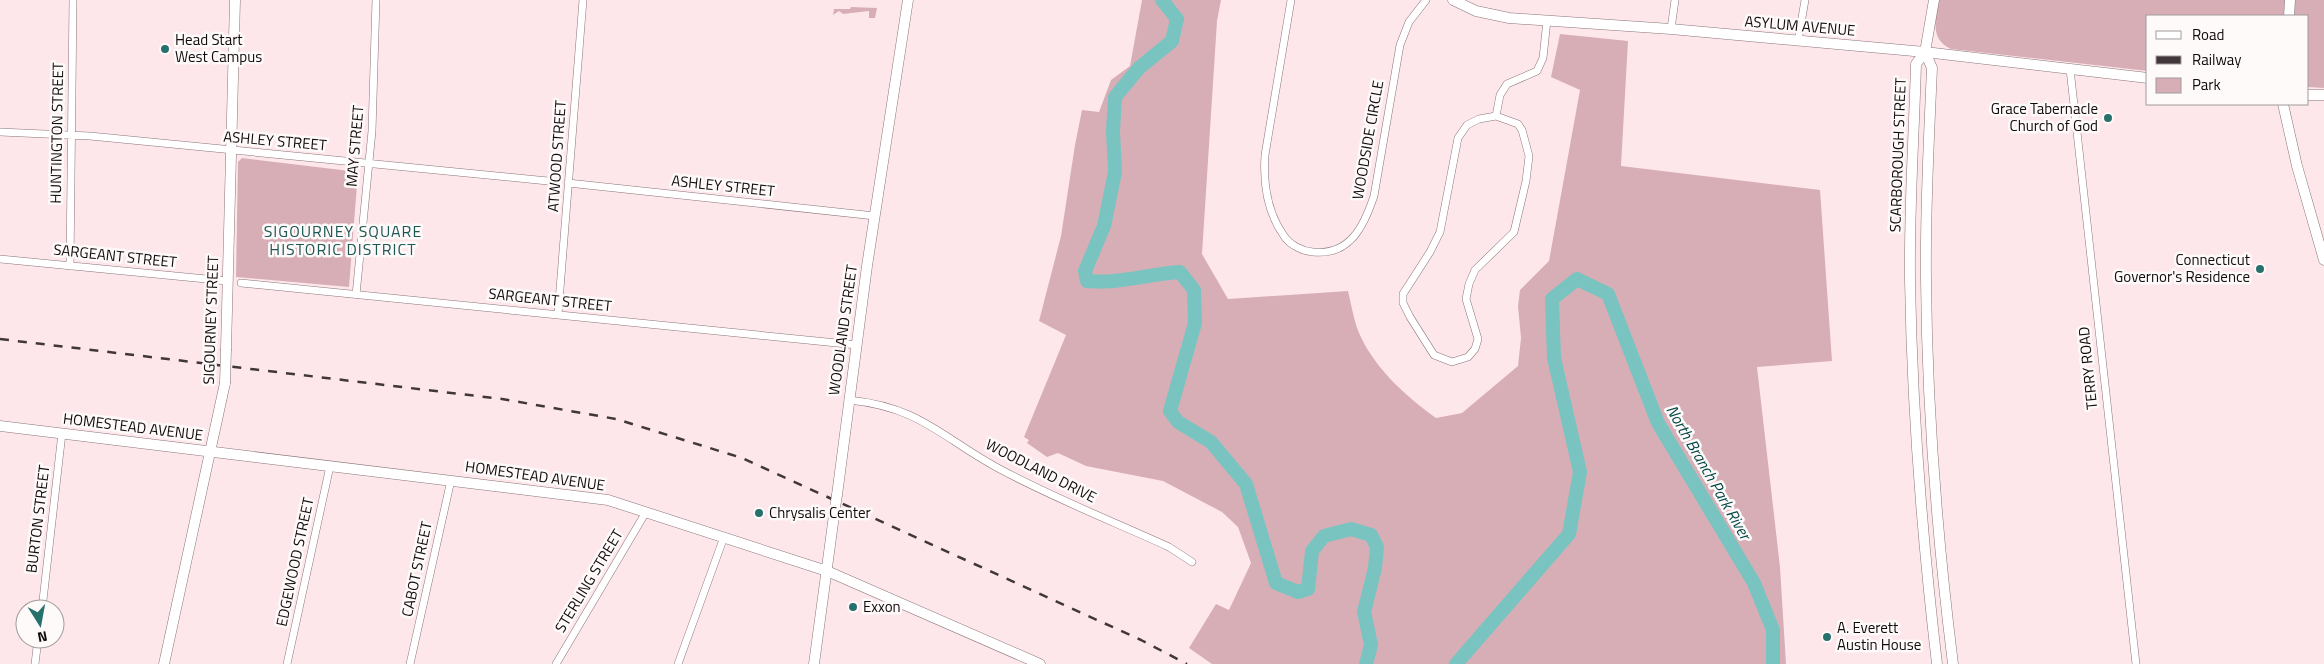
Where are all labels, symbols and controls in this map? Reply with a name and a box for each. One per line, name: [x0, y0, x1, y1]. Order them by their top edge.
street label: ASYLUM AVENUE: [1744, 9, 1856, 42]
legend: [2146, 15, 2309, 105]
text: Road: [2192, 23, 2224, 46]
place label: Head Start West Campus: [175, 28, 262, 68]
marker: Head Start West Campus: [159, 43, 171, 55]
text: Railway: [2192, 48, 2242, 71]
street label: HUNTINGTON STREET: [44, 62, 69, 204]
text: Park: [2192, 73, 2221, 96]
street label: SCARBOROUGH STREET: [1883, 77, 1912, 233]
street label: WOODSIDE CIRCLE: [1346, 79, 1389, 201]
place label: Grace Tabernacle Church of God: [1991, 97, 2098, 137]
street label: ATWOOD STREET: [541, 99, 572, 213]
street label: MAY STREET: [339, 104, 370, 188]
marker: Grace Tabernacle Church of God: [2102, 112, 2114, 124]
street label: ASHLEY STREET: [222, 125, 328, 156]
street label: ASHLEY STREET: [670, 169, 776, 202]
district label: SIGOURNEY SQUARE HISTORIC DISTRICT: [264, 219, 422, 261]
street label: SARGEANT STREET: [52, 238, 178, 273]
place label: Connecticut Governor's Residence: [2114, 248, 2251, 288]
street label: SIGOURNEY STREET: [197, 255, 224, 385]
street label: WOODLAND STREET: [822, 263, 863, 397]
marker: Connecticut Governor's Residence: [2254, 263, 2266, 275]
street label: SARGEANT STREET: [487, 282, 613, 317]
street label: TERRY ROAD: [2072, 325, 2103, 411]
water label: North Branch Park River: [1661, 400, 1758, 545]
street label: HOMESTEAD AVENUE: [62, 407, 204, 446]
street label: WOODLAND DRIVE: [982, 433, 1101, 508]
street label: HOMESTEAD AVENUE: [464, 454, 606, 497]
street label: BURTON STREET: [19, 464, 56, 574]
street label: EDGEWOOD STREET: [270, 495, 319, 629]
place label: Chrysalis Center: [769, 501, 871, 524]
marker: Chrysalis Center: [753, 507, 765, 519]
street label: CABOT STREET: [395, 519, 438, 619]
street label: STERLING STREET: [549, 525, 629, 637]
place label: Exxon: [863, 595, 901, 618]
north arrow: [15, 599, 65, 649]
marker: Exxon: [847, 601, 859, 613]
place label: A. Everett Austin House: [1837, 616, 1921, 656]
text: N: [36, 626, 49, 648]
marker: A. Everett Austin House: [1821, 631, 1833, 643]

